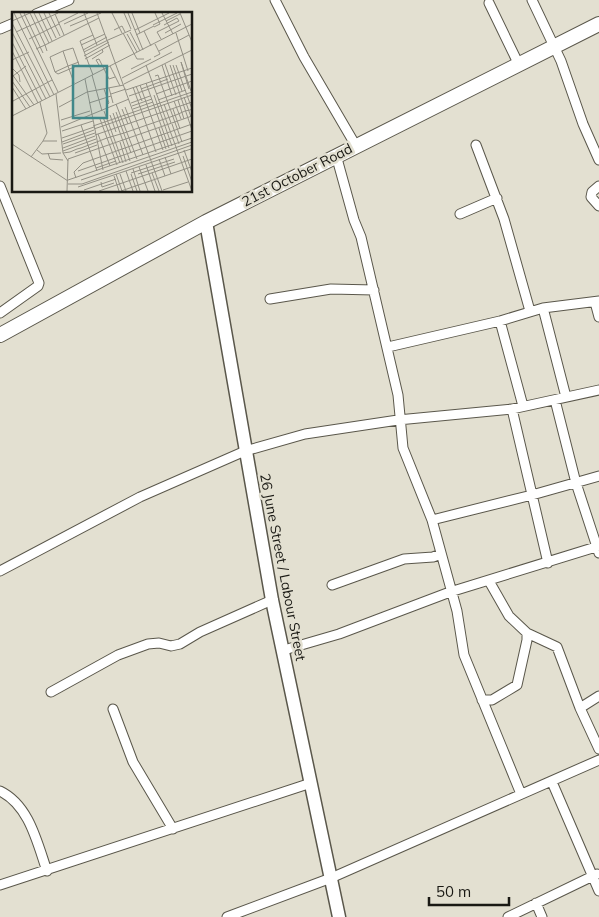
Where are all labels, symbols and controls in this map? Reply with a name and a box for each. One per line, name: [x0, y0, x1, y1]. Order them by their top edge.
inset map: [12, 12, 192, 192]
street label: 21st October Road: [239, 139, 355, 211]
street label: 26 June Street / Labour Street: [256, 472, 310, 662]
scale bar: [429, 874, 509, 906]
text: 50 m: [436, 882, 471, 901]

